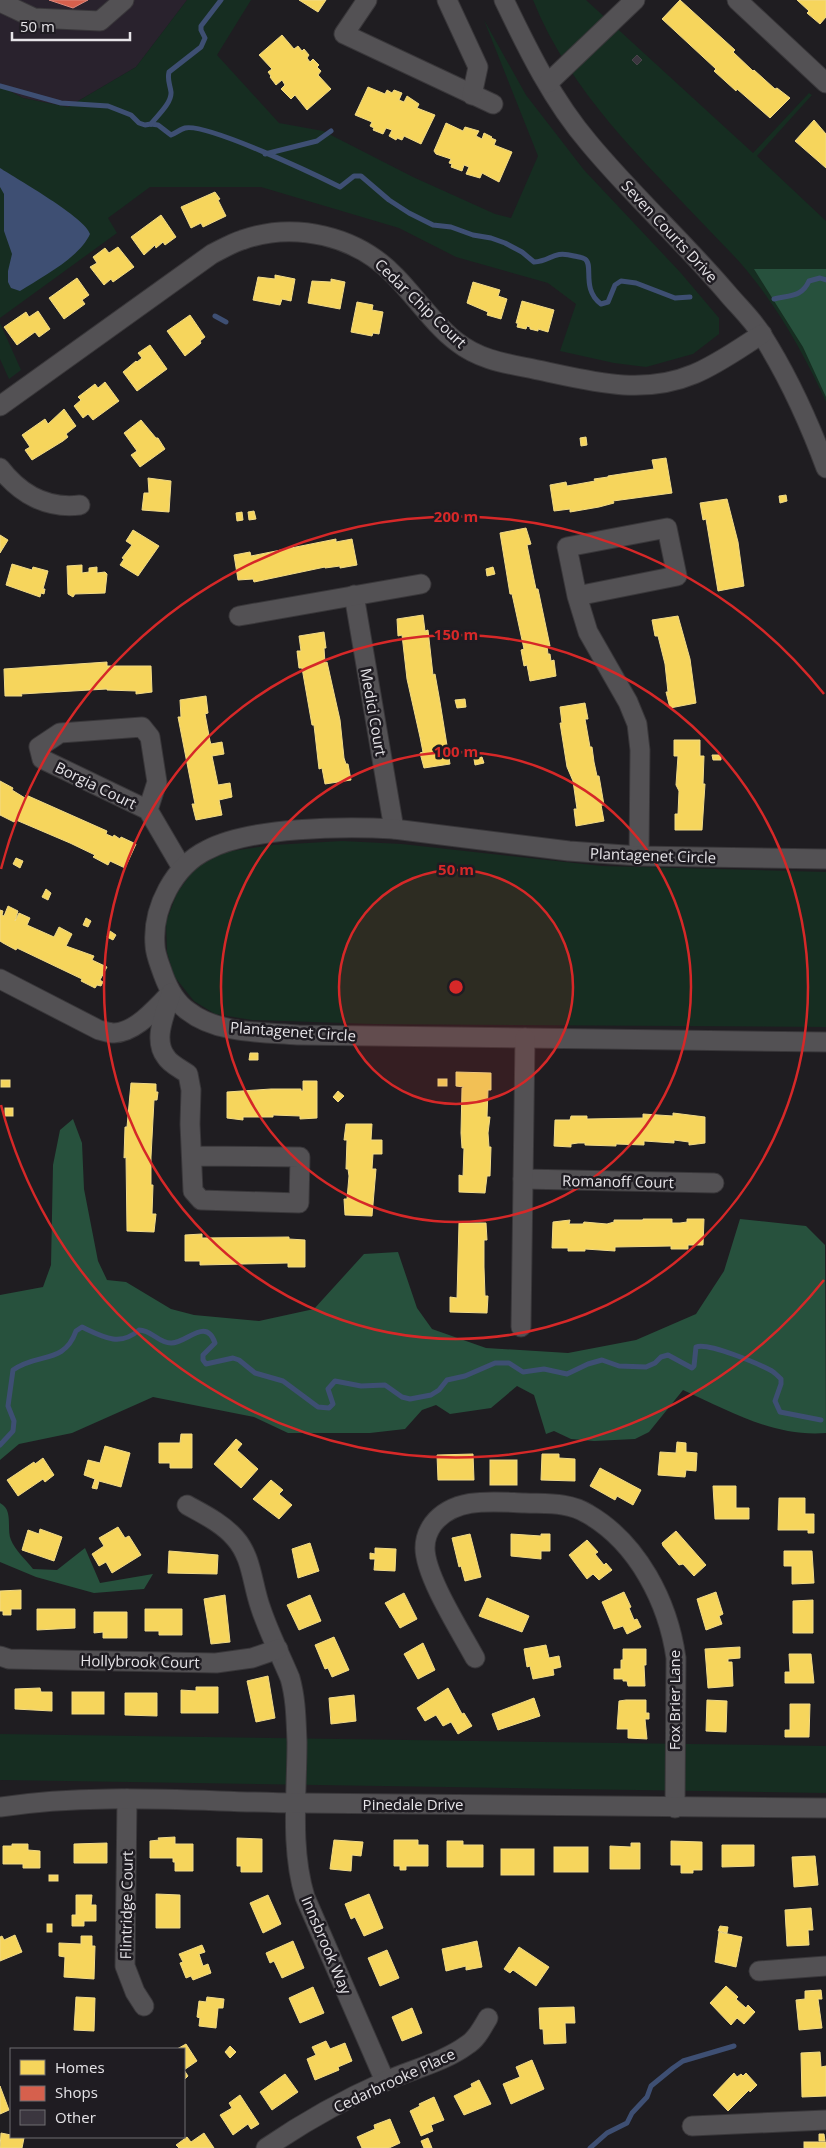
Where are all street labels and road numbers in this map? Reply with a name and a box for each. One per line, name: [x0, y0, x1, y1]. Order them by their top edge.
street label: Seven Courts Drive: [617, 176, 723, 286]
street label: Cedar Chip Court: [371, 254, 471, 352]
street label: Medici Court: [356, 666, 392, 758]
street label: Borgia Court: [52, 757, 140, 813]
street label: Plantagenet Circle: [590, 843, 716, 867]
street label: Plantagenet Circle: [229, 1017, 357, 1045]
street label: Romanoff Court: [562, 1170, 674, 1192]
street label: Hollybrook Court: [80, 1650, 200, 1672]
street label: Fox Brier Lane: [664, 1650, 684, 1750]
street label: Pinedale Drive: [363, 1794, 463, 1814]
street label: Flintridge Court: [115, 1851, 137, 1959]
street label: Innsbrook Way: [297, 1893, 357, 1997]
street label: Cedarbrooke Place: [330, 2043, 458, 2117]

